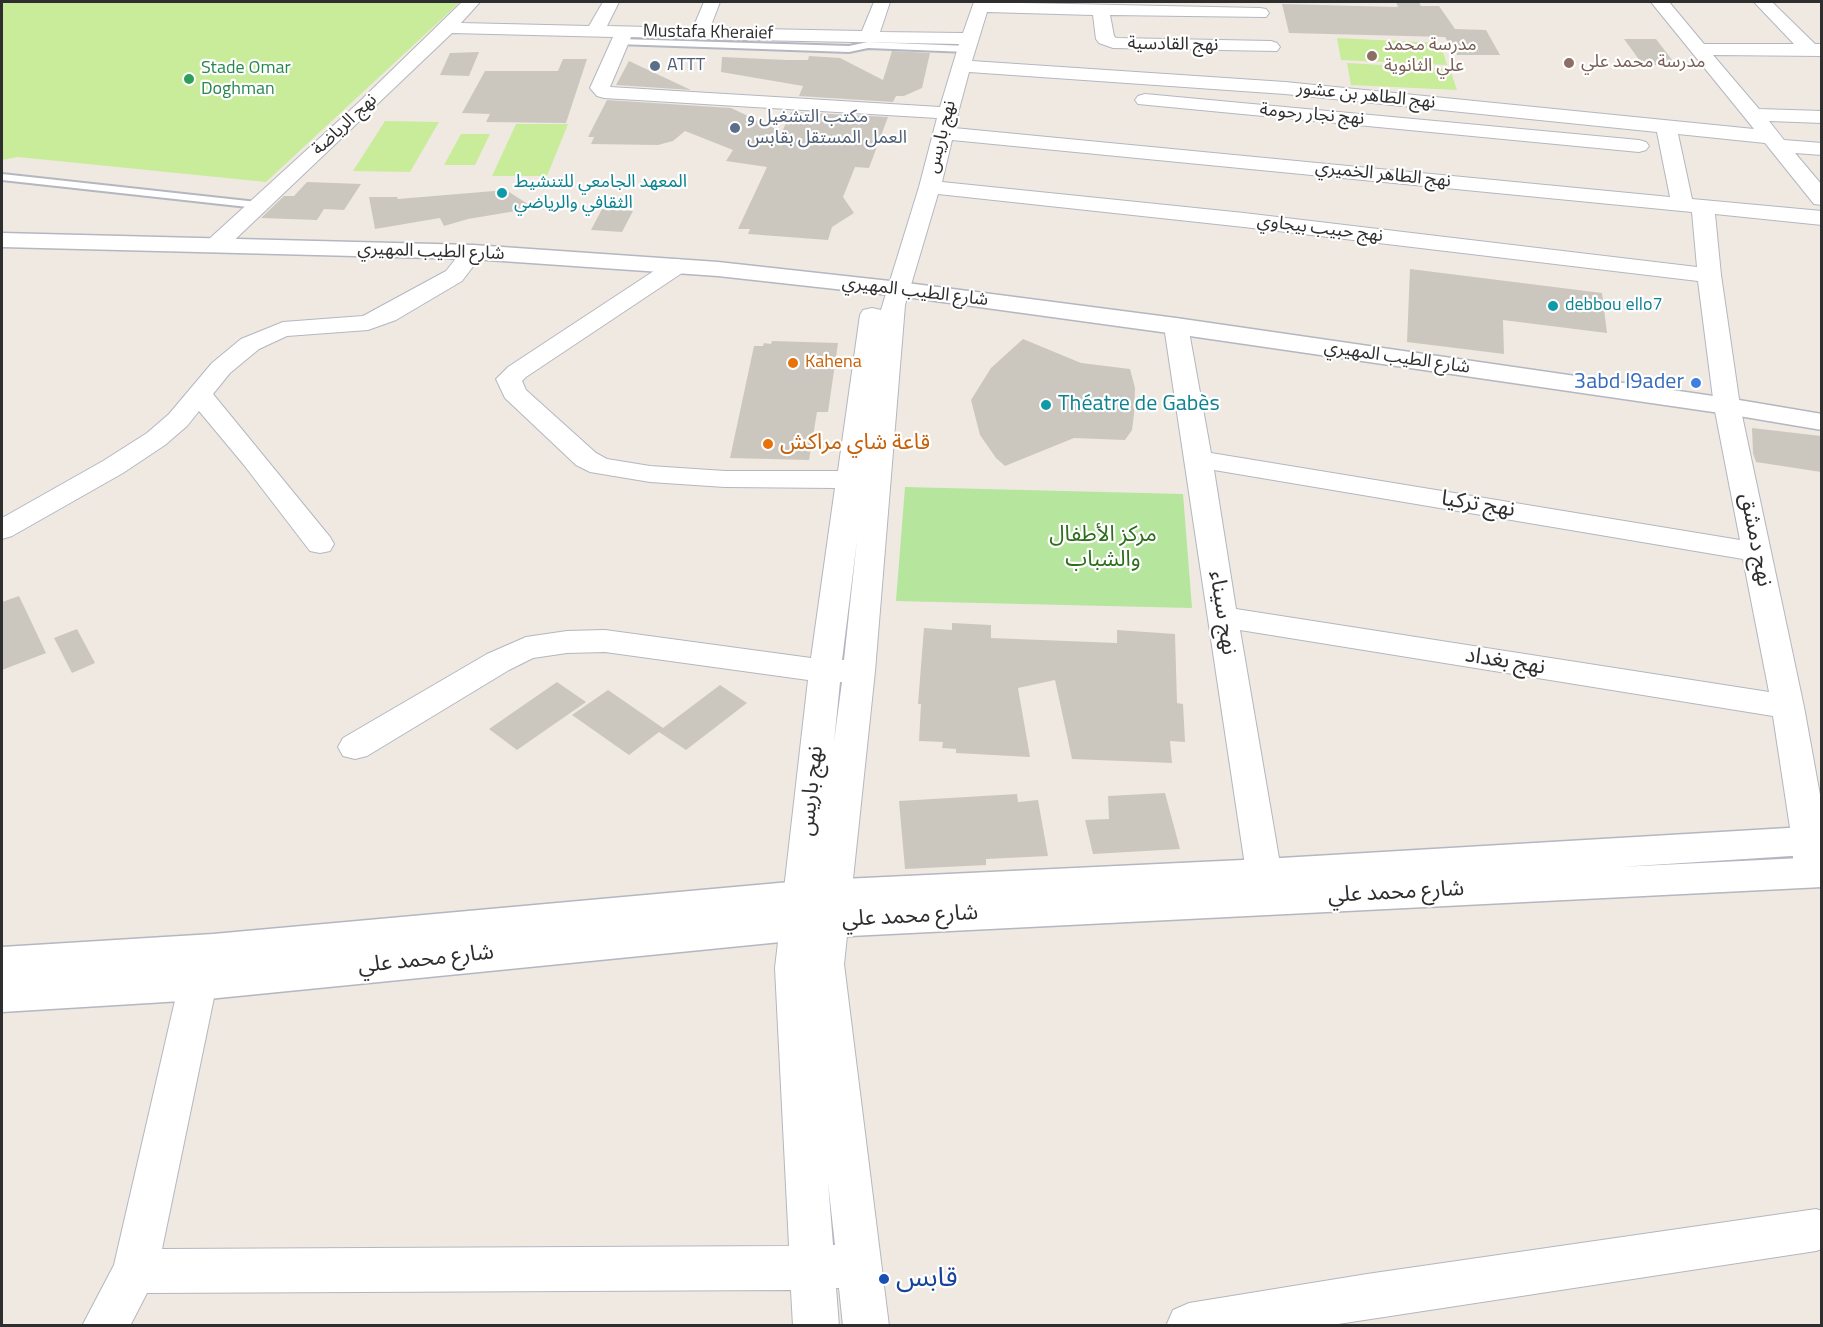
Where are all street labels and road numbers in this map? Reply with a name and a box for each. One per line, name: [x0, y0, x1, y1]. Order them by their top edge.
street label: Mustafa Kheraief: [643, 21, 773, 45]
street label: نهج القادسية: [1127, 33, 1219, 57]
street label: نهج الطاهر بن عشور: [1296, 78, 1436, 114]
street label: نهج الرياضة: [308, 90, 382, 160]
street label: نهج باريس: [923, 98, 961, 176]
street label: نهج نجار رحومة: [1259, 100, 1365, 130]
street label: نهج الطاهر الخميري: [1314, 157, 1452, 193]
street label: نهج حبيب بيجاوي: [1256, 211, 1384, 247]
street label: شارع الطيب المهيري: [357, 239, 505, 265]
street label: شارع الطيب المهيري: [841, 272, 989, 312]
street label: شارع الطيب المهيري: [1323, 337, 1471, 379]
street label: نهج تركيا: [1439, 486, 1517, 524]
street label: نهج دمشق: [1733, 491, 1777, 589]
street label: نهج سيناء: [1202, 569, 1242, 657]
street label: نهج بغداد: [1463, 643, 1547, 681]
street label: نهج باريس: [794, 745, 830, 837]
street label: شارع محمد علي: [1327, 876, 1465, 910]
street label: شارع محمد علي: [841, 900, 979, 934]
street label: شارع محمد علي: [357, 940, 495, 980]

